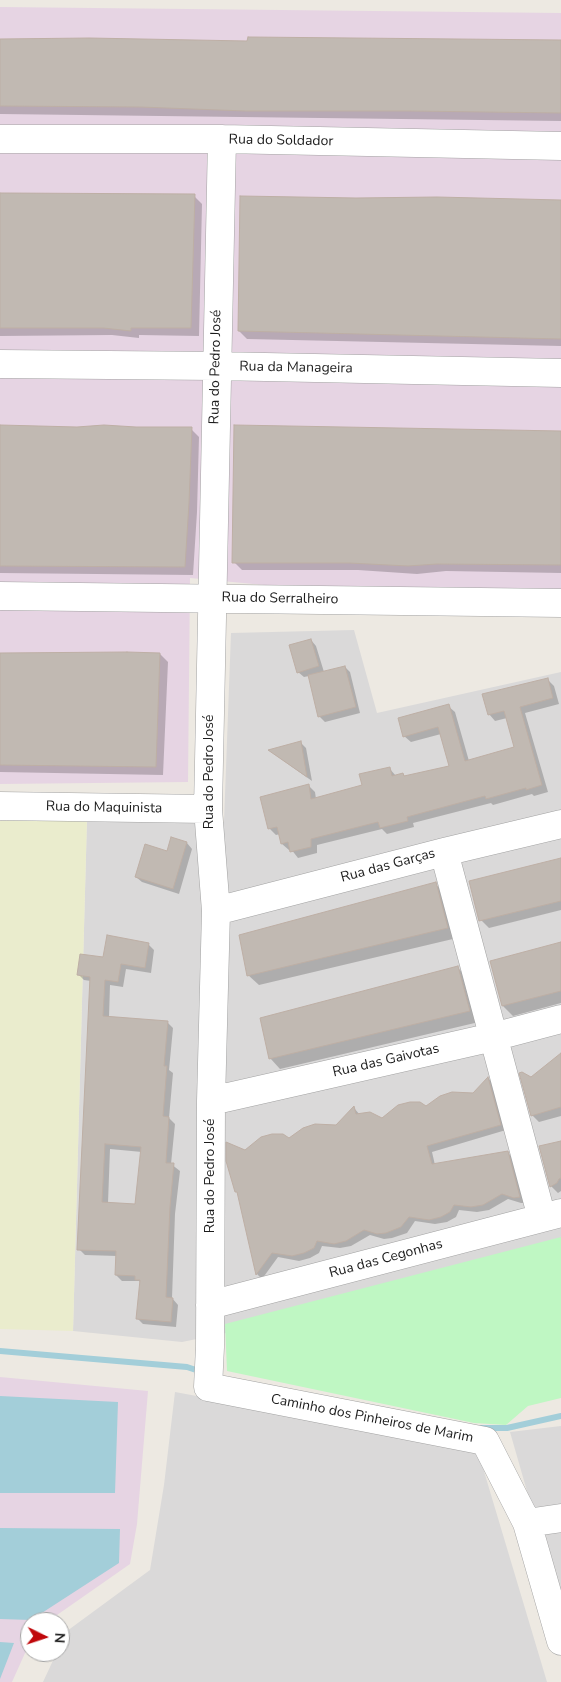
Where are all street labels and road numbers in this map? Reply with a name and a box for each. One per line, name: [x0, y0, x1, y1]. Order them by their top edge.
street label: Rua do Soldador: [228, 132, 334, 150]
street label: Rua do Pedro José: [207, 309, 225, 425]
street label: Rua da Manageira: [239, 359, 353, 377]
street label: Rua do Serralheiro: [222, 590, 338, 608]
street label: Rua do Pedro José: [202, 715, 218, 829]
street label: Rua do Maquinista: [46, 799, 162, 817]
street label: Rua das Garças: [339, 845, 437, 887]
street label: Rua das Gaivotas: [331, 1041, 441, 1081]
street label: Rua do Pedro José: [203, 1119, 219, 1233]
street label: Rua das Cegonhas: [328, 1236, 444, 1282]
street label: Caminho dos Pinheiros de Marim: [269, 1391, 475, 1447]

